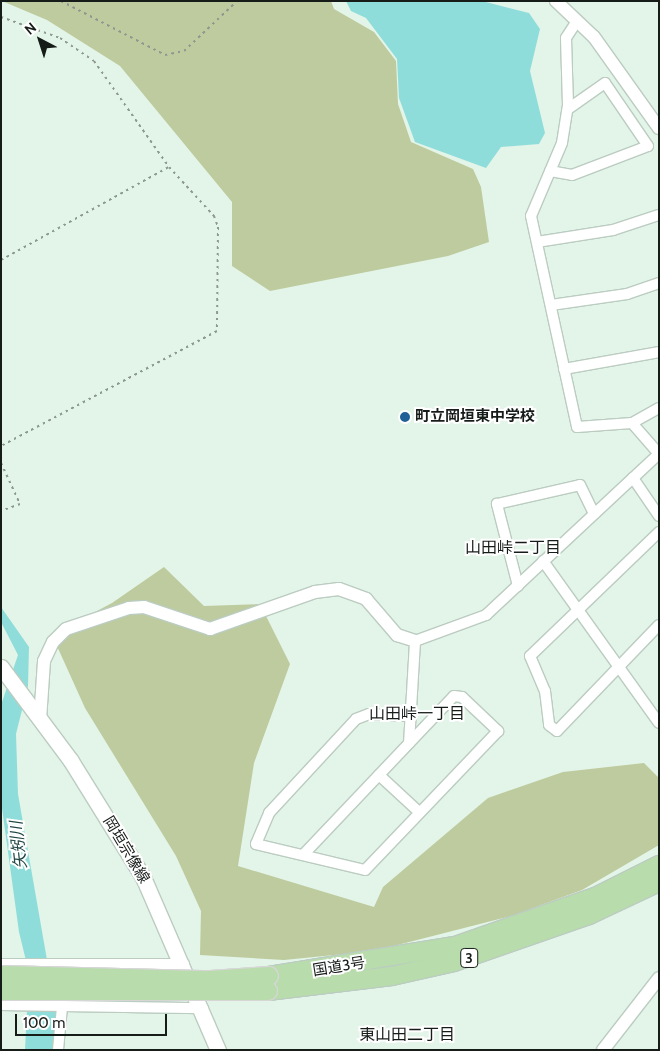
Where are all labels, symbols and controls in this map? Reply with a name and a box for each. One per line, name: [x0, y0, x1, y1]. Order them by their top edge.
north arrow: [15, 15, 65, 65]
text: N: [21, 18, 40, 39]
place label: 町立岡垣東中学校: [415, 408, 535, 426]
marker: 町立岡垣東中学校: [399, 411, 411, 423]
district label: 山田峠二丁目: [465, 538, 561, 558]
district label: 山田峠一丁目: [369, 704, 465, 724]
street label: 岡垣宗像線: [99, 813, 153, 887]
water label: 矢矧川: [7, 820, 31, 870]
road number: 3: [459, 946, 479, 970]
street label: 国道3号: [311, 954, 367, 980]
scale bar: [18, 1004, 170, 1036]
text: 100 m: [23, 1014, 65, 1032]
district label: 東山田二丁目: [359, 1025, 455, 1045]

